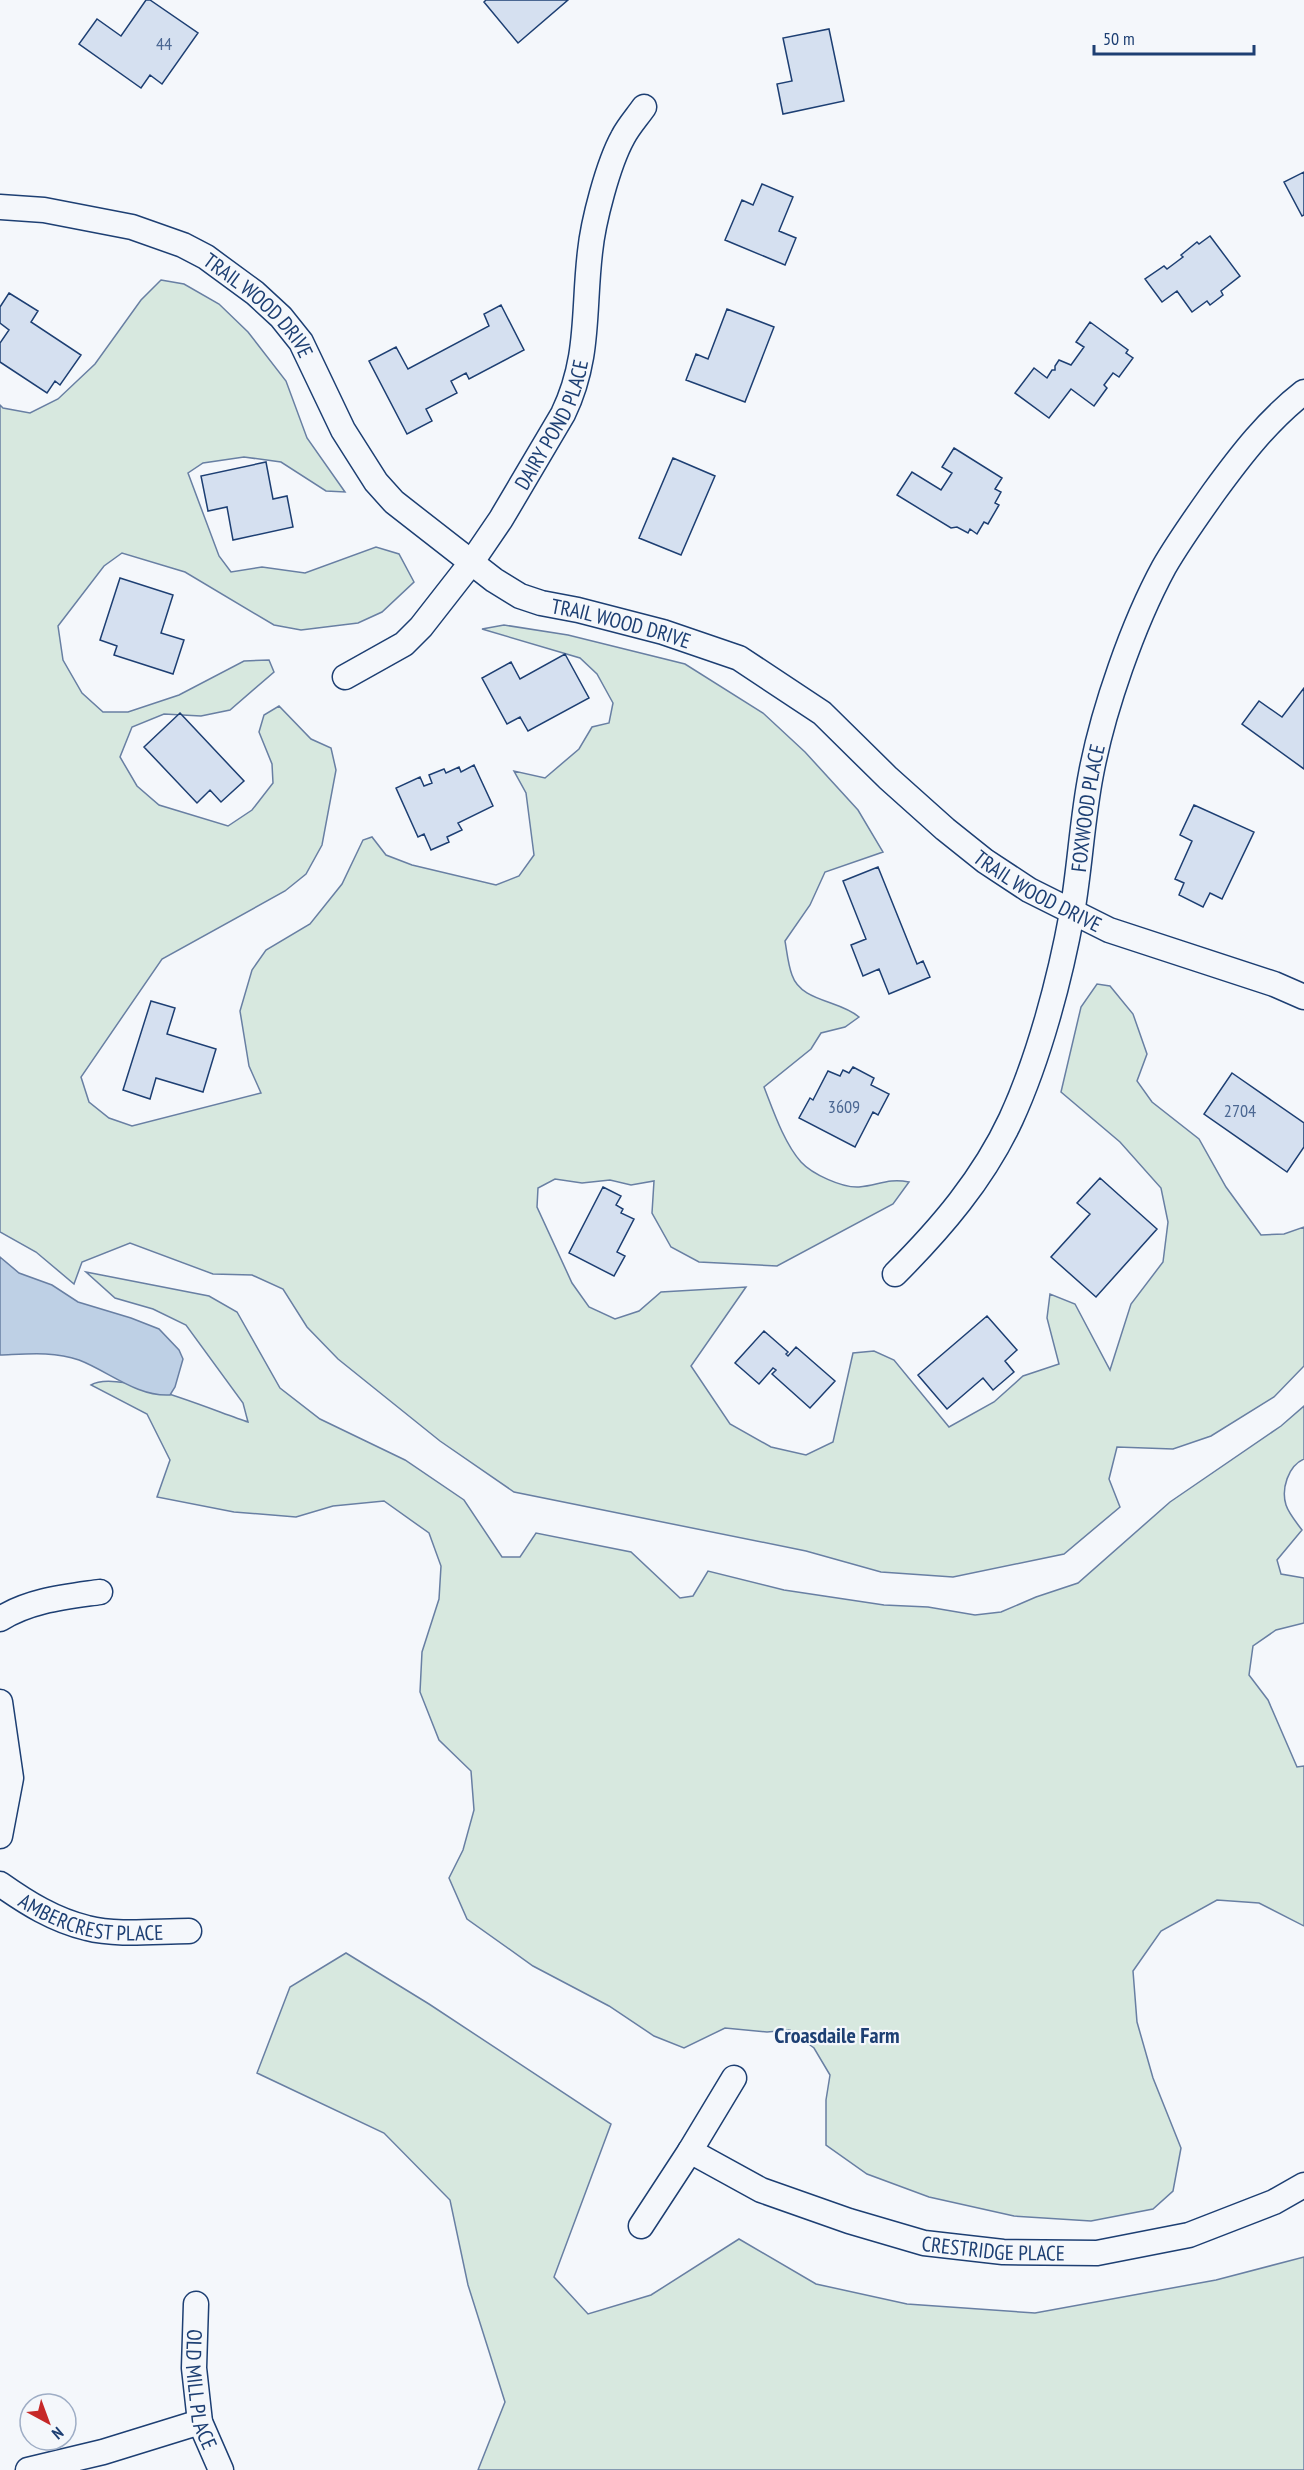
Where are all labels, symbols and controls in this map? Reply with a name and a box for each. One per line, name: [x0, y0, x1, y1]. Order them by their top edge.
scale bar: [1094, 18, 1254, 56]
text: 50 m: [1103, 27, 1135, 50]
house number: 44: [156, 32, 172, 55]
street label: TRAIL WOOD DRIVE: [199, 247, 320, 362]
street label: DAIRY POND PLACE: [508, 357, 594, 494]
street label: TRAIL WOOD DRIVE: [549, 592, 694, 654]
street label: FOXWOOD PLACE: [1064, 741, 1111, 873]
street label: TRAIL WOOD DRIVE: [968, 844, 1106, 938]
house number: 3609: [828, 1095, 860, 1118]
house number: 2704: [1224, 1099, 1256, 1122]
street label: AMBERCREST PLACE: [14, 1887, 164, 1946]
district label: Croasdaile Farm: [774, 2021, 900, 2049]
street label: CRESTRIDGE PLACE: [920, 2229, 1065, 2266]
street label: OLD MILL PLACE: [180, 2329, 224, 2453]
north arrow: [18, 2392, 78, 2452]
text: N: [48, 2423, 68, 2444]

